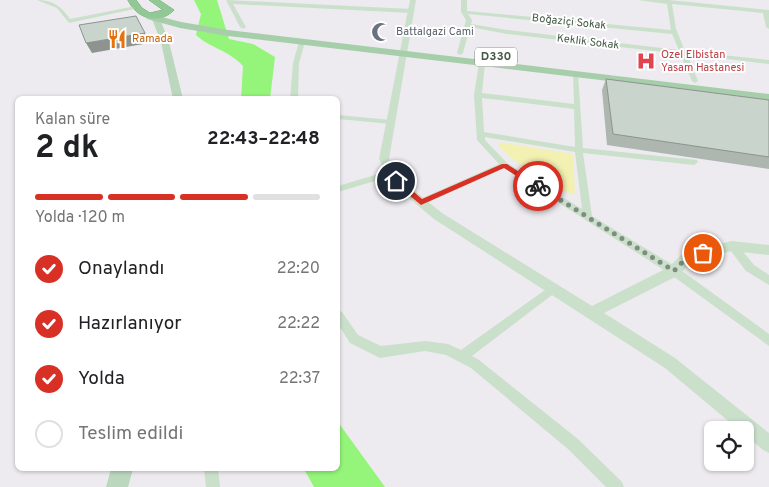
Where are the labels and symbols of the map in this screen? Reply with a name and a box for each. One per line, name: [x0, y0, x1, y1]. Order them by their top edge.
street label: Boğaziçi Sokak: [531, 11, 607, 33]
mosque icon: Battalgazi Cami: [370, 21, 392, 43]
place label: Battalgazi Cami: [396, 25, 474, 39]
restaurant icon: Ramada: [106, 28, 128, 50]
street label: Keklik Sokak: [556, 31, 620, 53]
place label: Ramada: [132, 32, 173, 46]
road number: D330: [475, 48, 517, 66]
place label: Ozel Elbistan Yasam Hastanesi: [661, 48, 744, 75]
hospital icon: Ozel Elbistan Yasam Hastanesi: [635, 50, 657, 72]
pin: [375, 160, 417, 202]
courier: [513, 161, 563, 211]
pin: [682, 232, 724, 274]

